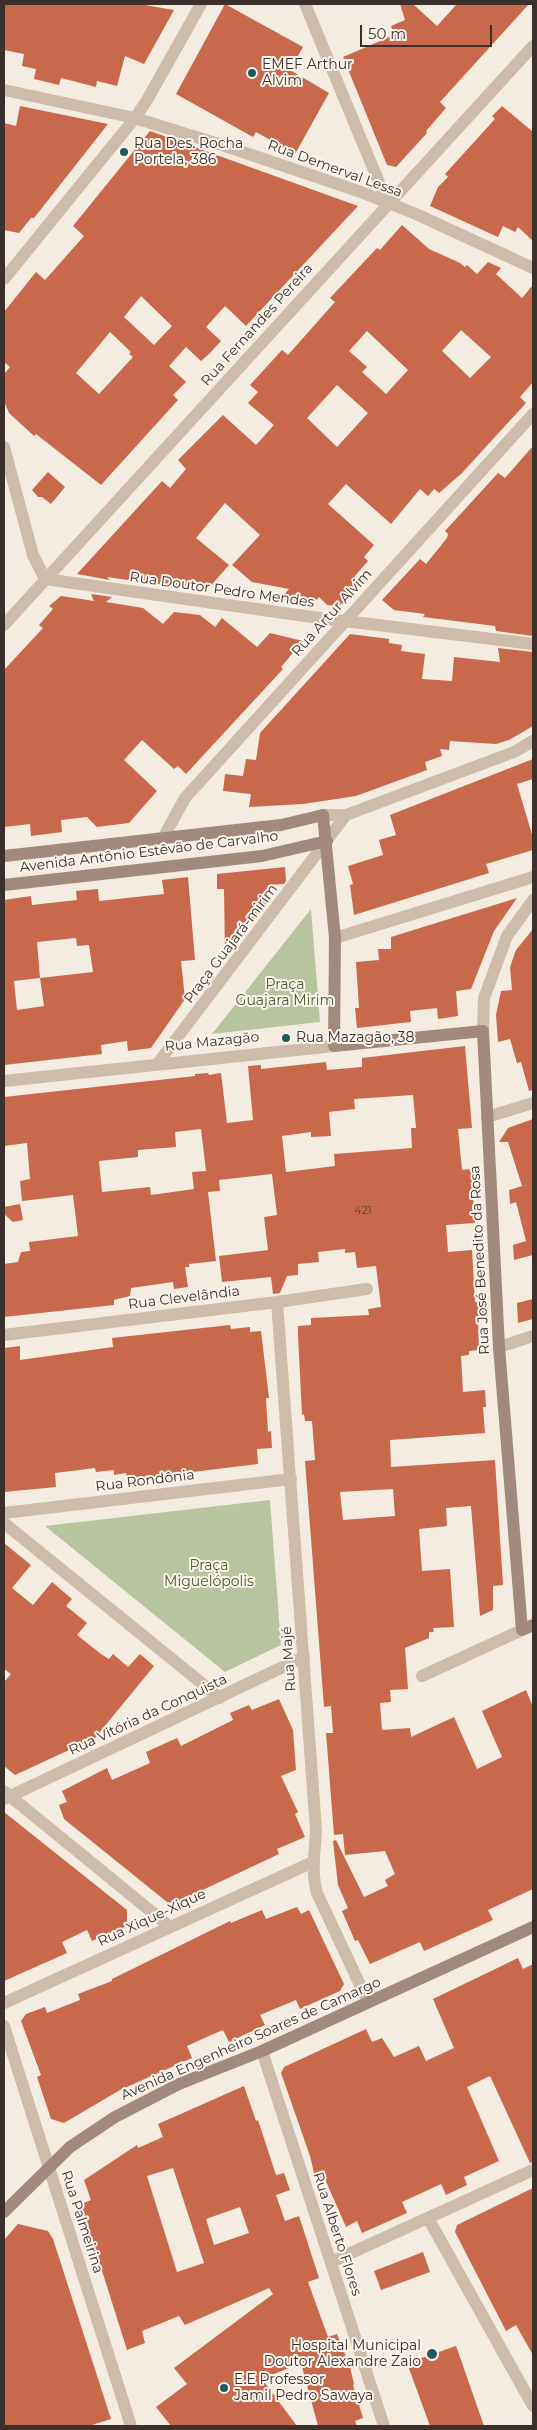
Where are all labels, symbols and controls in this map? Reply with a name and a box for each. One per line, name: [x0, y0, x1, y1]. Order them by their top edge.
scale bar: [362, 15, 494, 47]
text: 50 m: [368, 24, 406, 43]
place label: EMEF Arthur Alvim: [262, 57, 353, 90]
marker: EMEF Arthur Alvim: [246, 67, 258, 79]
place label: Rua Des. Rocha Portela, 386: [134, 136, 243, 168]
street label: Rua Demerval Lessa: [265, 137, 405, 201]
marker: Rua Des. Rocha Portela, 386: [118, 146, 130, 158]
street label: Rua Fernandes Pereira: [198, 260, 316, 390]
street label: Rua Artur Alvim: [288, 566, 376, 660]
street label: Rua Doutor Pedro Mendes: [129, 569, 315, 611]
street label: Avenida Antônio Estêvão de Carvalho: [19, 828, 279, 876]
street label: Praça Guajará-mirim: [181, 881, 281, 1007]
park label: Praça Guajara Mirim: [236, 977, 334, 1010]
street label: Rua Mazagão: [164, 1029, 260, 1055]
place label: Rua Mazagão, 38: [296, 1030, 414, 1046]
marker: Rua Mazagão, 38: [280, 1032, 292, 1044]
street label: Rua José Benedito da Rosa: [467, 1165, 493, 1355]
house number: 421: [354, 1204, 372, 1218]
street label: Rua Clevelândia: [127, 1283, 241, 1313]
street label: Rua Rondônia: [95, 1467, 195, 1495]
park label: Praça Miguelópolis: [164, 1558, 254, 1590]
street label: Rua Majé: [278, 1626, 300, 1692]
street label: Rua Vitória da Conquista: [66, 1671, 230, 1759]
street label: Rua Xique-Xique: [95, 1886, 209, 1950]
street label: Avenida Engenheiro Soares de Camargo: [118, 1974, 384, 2104]
street label: Rua Palmeirina: [57, 2168, 107, 2276]
street label: Rua Alberto Flores: [309, 2170, 365, 2298]
place label: Hospital Municipal Doutor Alexandre Zaio: [264, 2338, 421, 2370]
marker: Hospital Municipal Doutor Alexandre Zaio: [425, 2347, 439, 2361]
place label: E.E Professor Jamil Pedro Sawaya: [234, 2372, 373, 2404]
marker: E.E Professor Jamil Pedro Sawaya: [218, 2382, 230, 2394]

